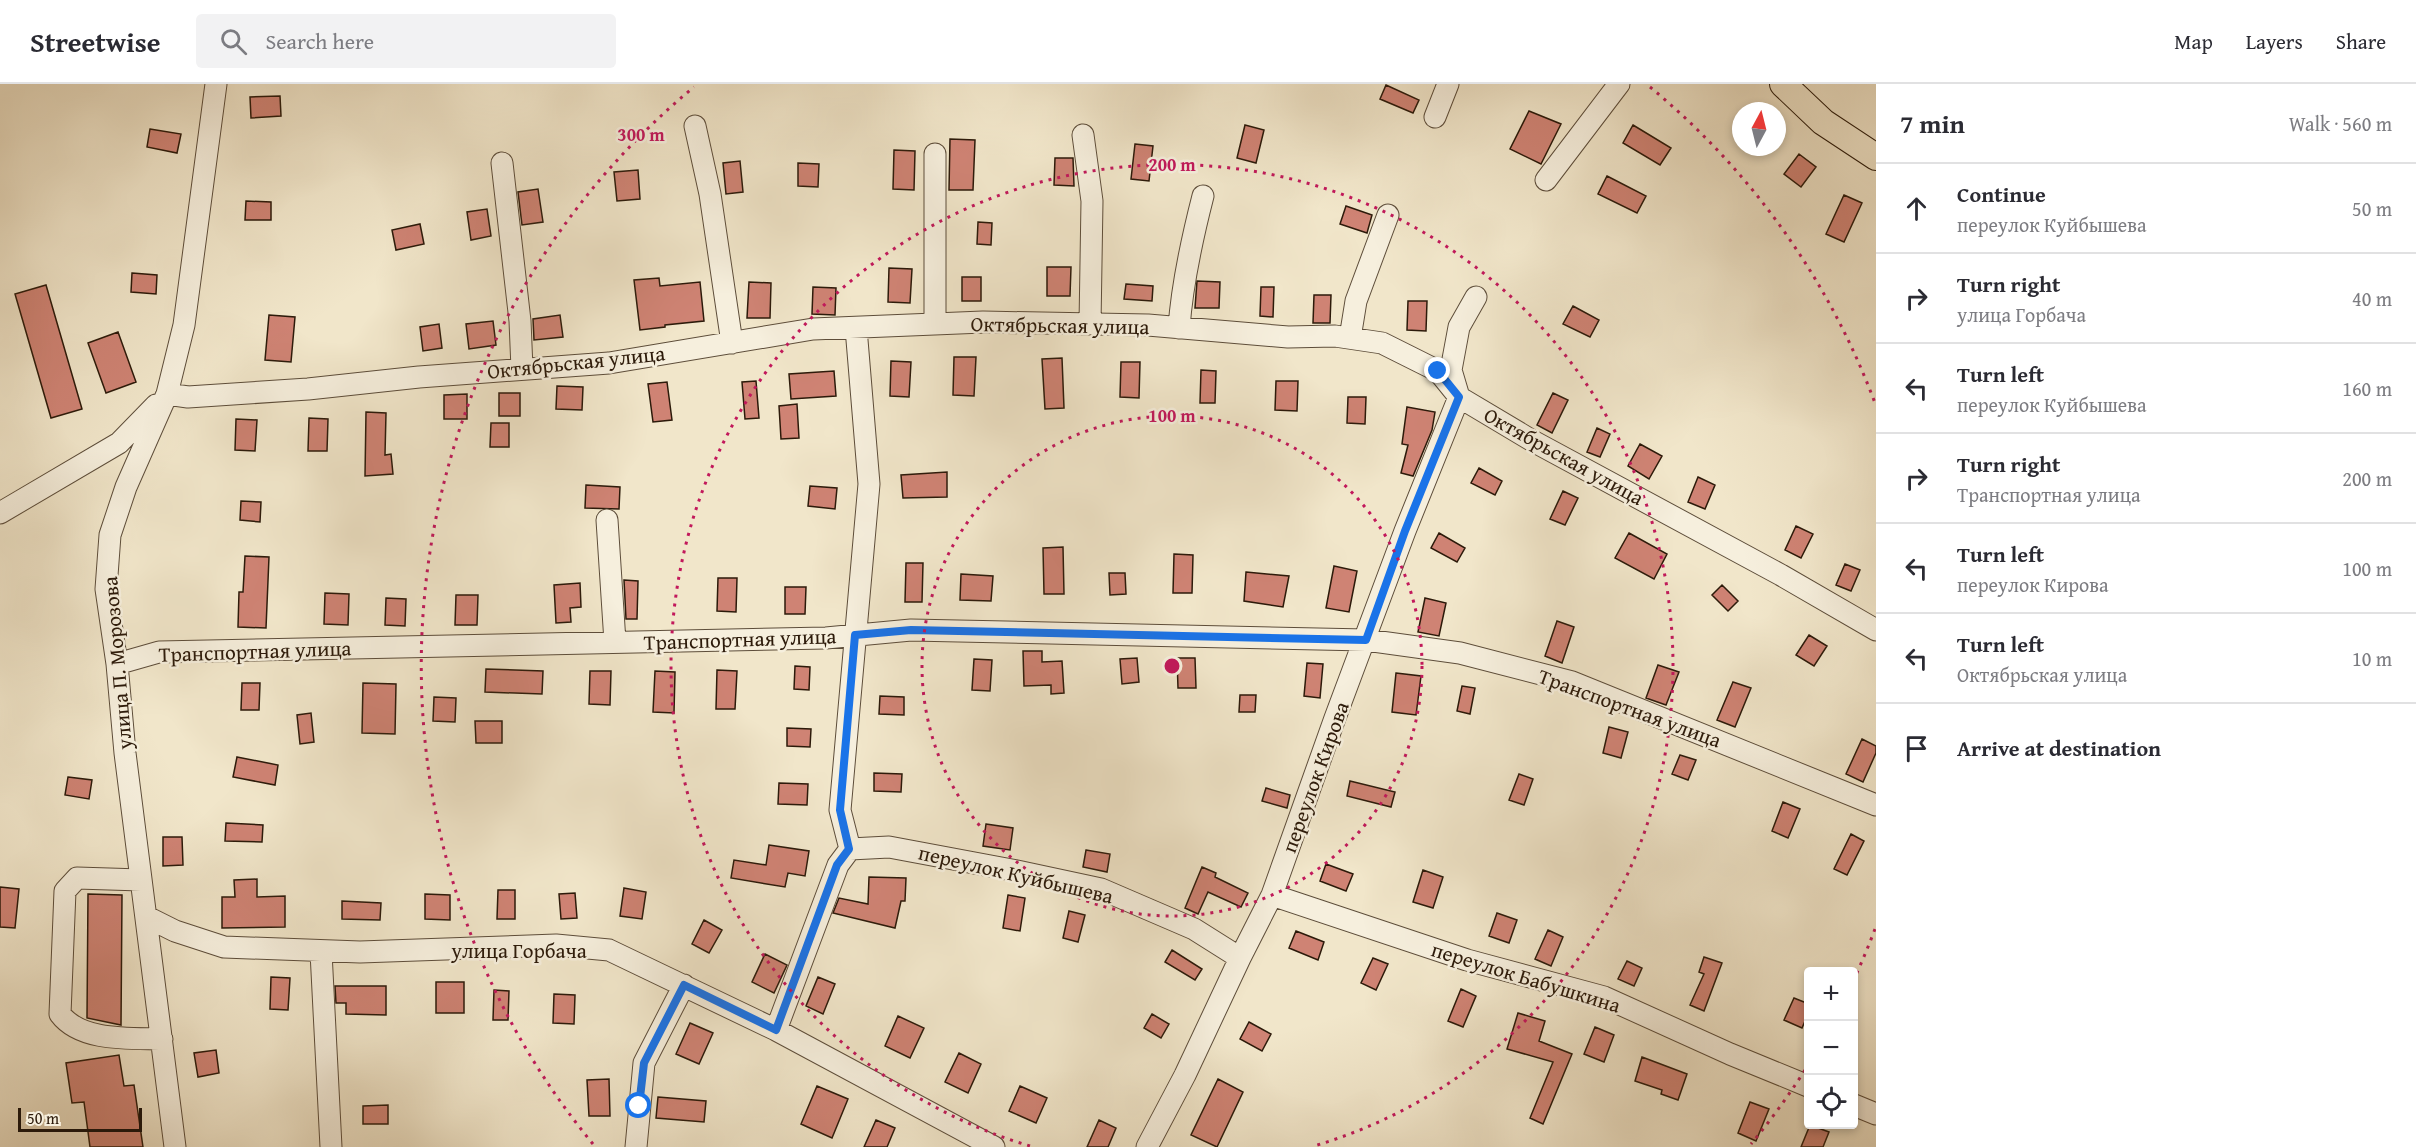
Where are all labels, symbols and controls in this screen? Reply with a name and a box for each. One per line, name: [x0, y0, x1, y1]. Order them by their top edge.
search box: [196, 14, 616, 68]
text: Streetwise: [30, 21, 160, 62]
icon: search: [217, 25, 250, 58]
text: Search here: [265, 25, 374, 57]
text: Map: [2174, 26, 2213, 57]
text: Layers: [2246, 26, 2303, 57]
text: Share: [2336, 26, 2386, 57]
north arrow: [1732, 102, 1786, 156]
text: 7 min: [1900, 104, 1965, 143]
text: Walk · 560 m: [2289, 109, 2392, 138]
text: 300 m: [617, 121, 665, 148]
text: 200 m: [1148, 151, 1196, 178]
text: Continue: [1957, 178, 2046, 210]
icon: ahead: [1900, 192, 1933, 225]
text: 50 m: [2352, 194, 2392, 223]
text: переулок Куйбышева: [1957, 210, 2147, 239]
text: Turn right: [1957, 268, 2060, 300]
icon: right: [1900, 282, 1933, 315]
text: 40 m: [2352, 284, 2392, 313]
text: улица Горбача: [1957, 300, 2086, 329]
street label: Октябрьская улица: [970, 308, 1150, 342]
street label: Октябрьская улица: [485, 337, 667, 387]
route end: [1424, 357, 1450, 383]
text: Turn left: [1957, 358, 2044, 390]
icon: left: [1900, 372, 1933, 405]
text: 160 m: [2342, 374, 2392, 403]
text: переулок Куйбышева: [1957, 390, 2147, 419]
street label: Октябрьская улица: [1478, 399, 1650, 513]
text: 100 m: [1148, 402, 1196, 429]
text: Turn right: [1957, 448, 2060, 480]
icon: right: [1900, 462, 1933, 495]
text: 200 m: [2342, 464, 2392, 493]
text: Транспортная улица: [1957, 480, 2141, 509]
text: Turn left: [1957, 538, 2044, 570]
icon: left: [1900, 552, 1933, 585]
text: 100 m: [2342, 554, 2392, 583]
text: переулок Кирова: [1957, 570, 2109, 599]
street label: улица П. Морозова: [94, 575, 140, 752]
street label: Транспортная улица: [643, 620, 837, 658]
text: Turn left: [1957, 628, 2044, 660]
street label: Транспортная улица: [158, 632, 352, 670]
icon: left: [1900, 642, 1933, 675]
text: 10 m: [2352, 644, 2392, 673]
centre of rings: [1162, 656, 1182, 676]
street label: Транспортная улица: [1534, 660, 1726, 756]
text: Октябрьская улица: [1957, 660, 2127, 689]
street label: переулок Кирова: [1273, 697, 1357, 857]
icon: arrive: [1900, 732, 1933, 765]
text: Arrive at destination: [1957, 732, 2161, 764]
street label: переулок Куйбышева: [916, 837, 1116, 911]
street label: переулок Бабушкина: [1428, 933, 1624, 1021]
street label: улица Горбача: [450, 935, 587, 966]
map controls: [1804, 967, 1858, 1129]
button: +: [1804, 967, 1858, 1021]
button: −: [1804, 1021, 1858, 1075]
button: locate: [1804, 1075, 1858, 1129]
route start: [625, 1092, 651, 1118]
scale bar: [18, 1105, 142, 1132]
text: 50 m: [27, 1106, 59, 1130]

